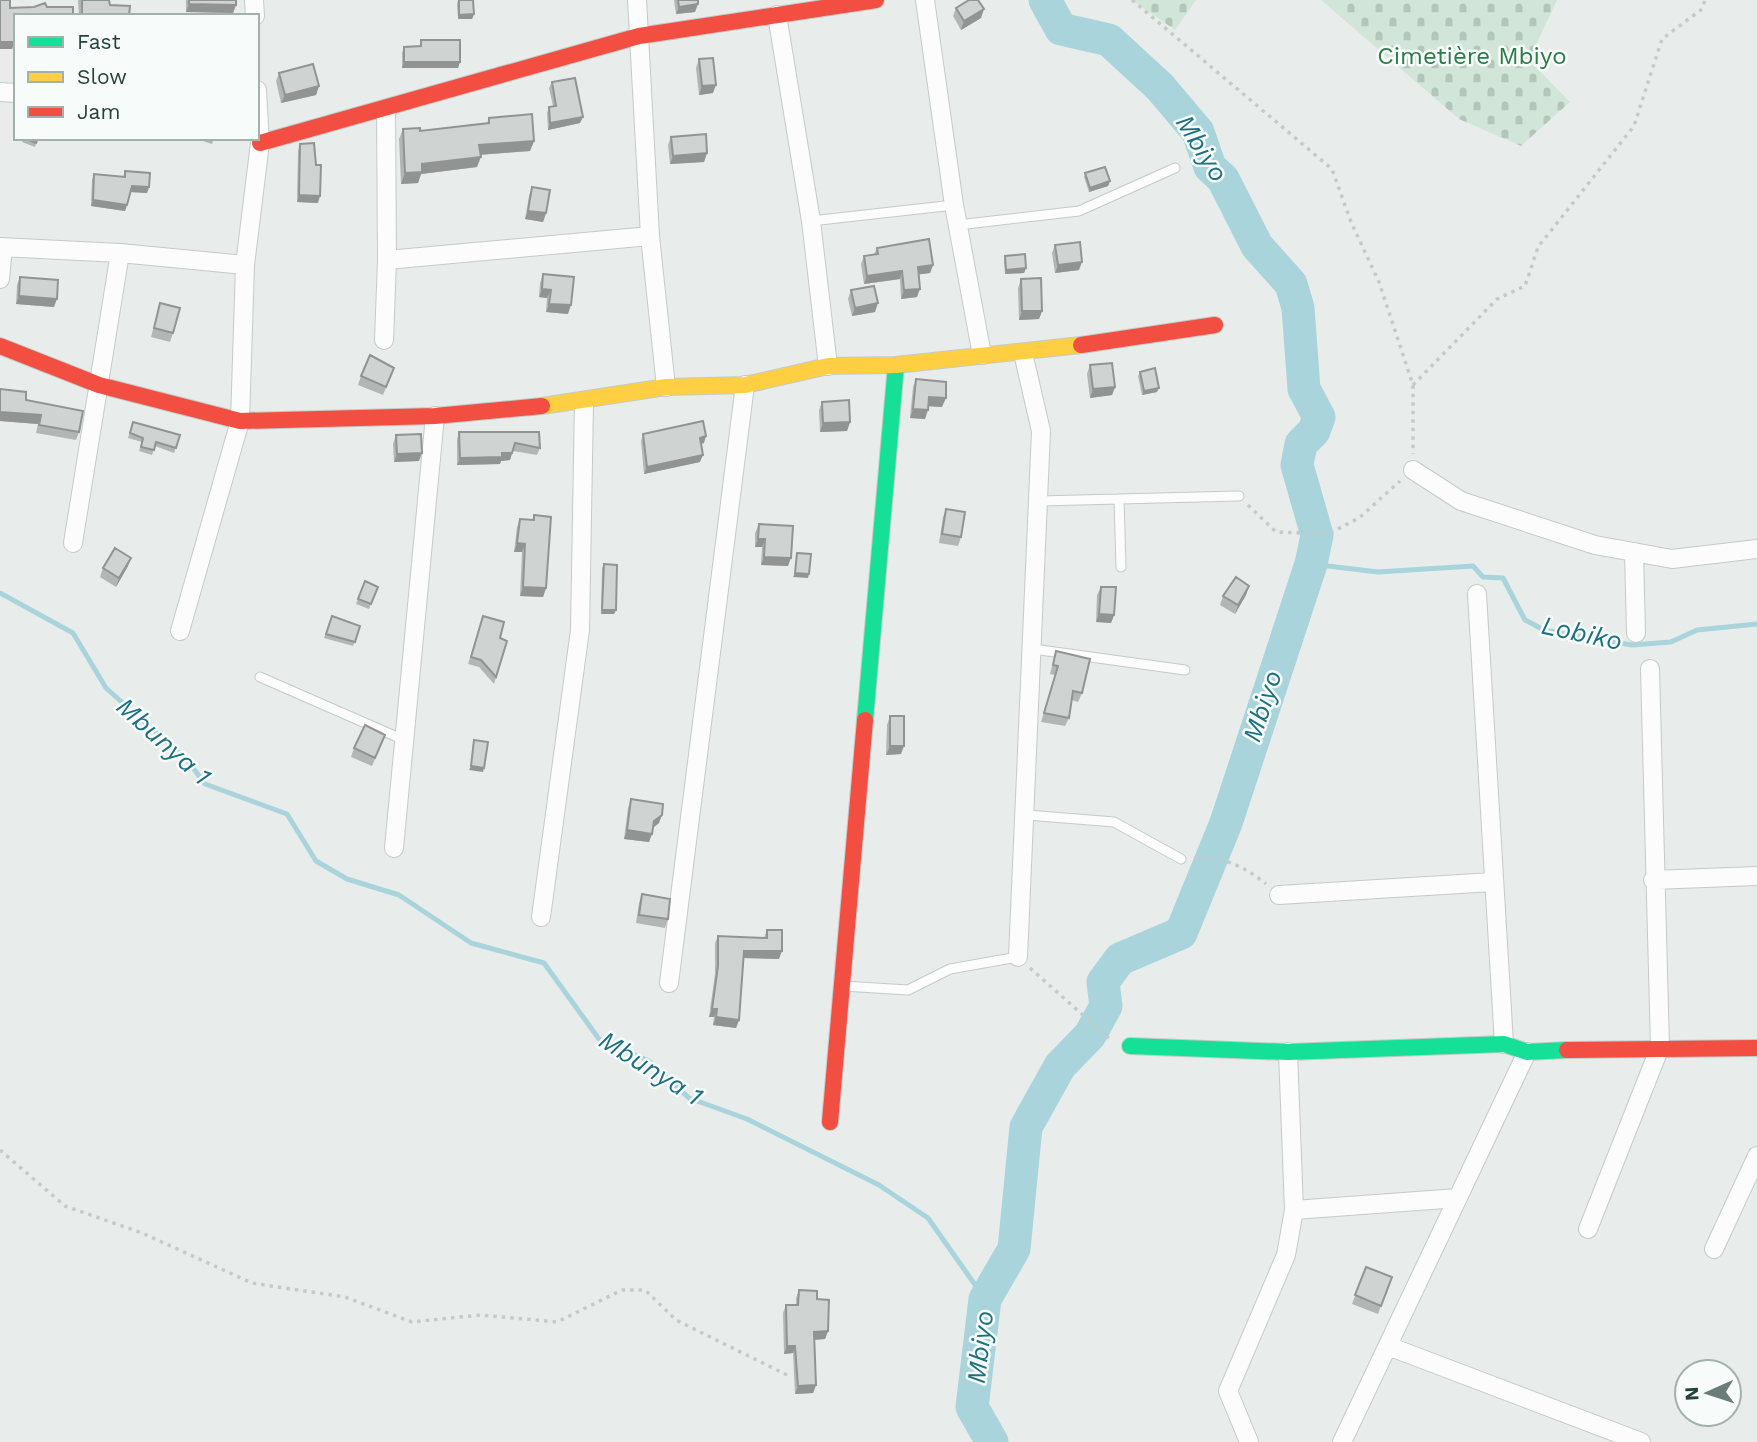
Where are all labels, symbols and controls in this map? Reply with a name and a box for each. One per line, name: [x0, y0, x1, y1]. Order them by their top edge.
legend: [14, 14, 259, 140]
text: Fast: [77, 29, 121, 54]
park label: Cimetière Mbiyo: [1377, 42, 1567, 70]
text: Slow: [77, 64, 127, 89]
text: Jam: [77, 99, 120, 124]
water label: Mbiyo: [1170, 109, 1234, 187]
water label: Lobiko: [1539, 610, 1625, 656]
water label: Mbiyo: [1236, 666, 1288, 746]
water label: Mbunya 1: [111, 691, 217, 791]
water label: Mbunya 1: [594, 1025, 708, 1112]
water label: Mbiyo: [961, 1309, 999, 1385]
north arrow: [1673, 1358, 1743, 1428]
text: N: [1680, 1386, 1703, 1402]

